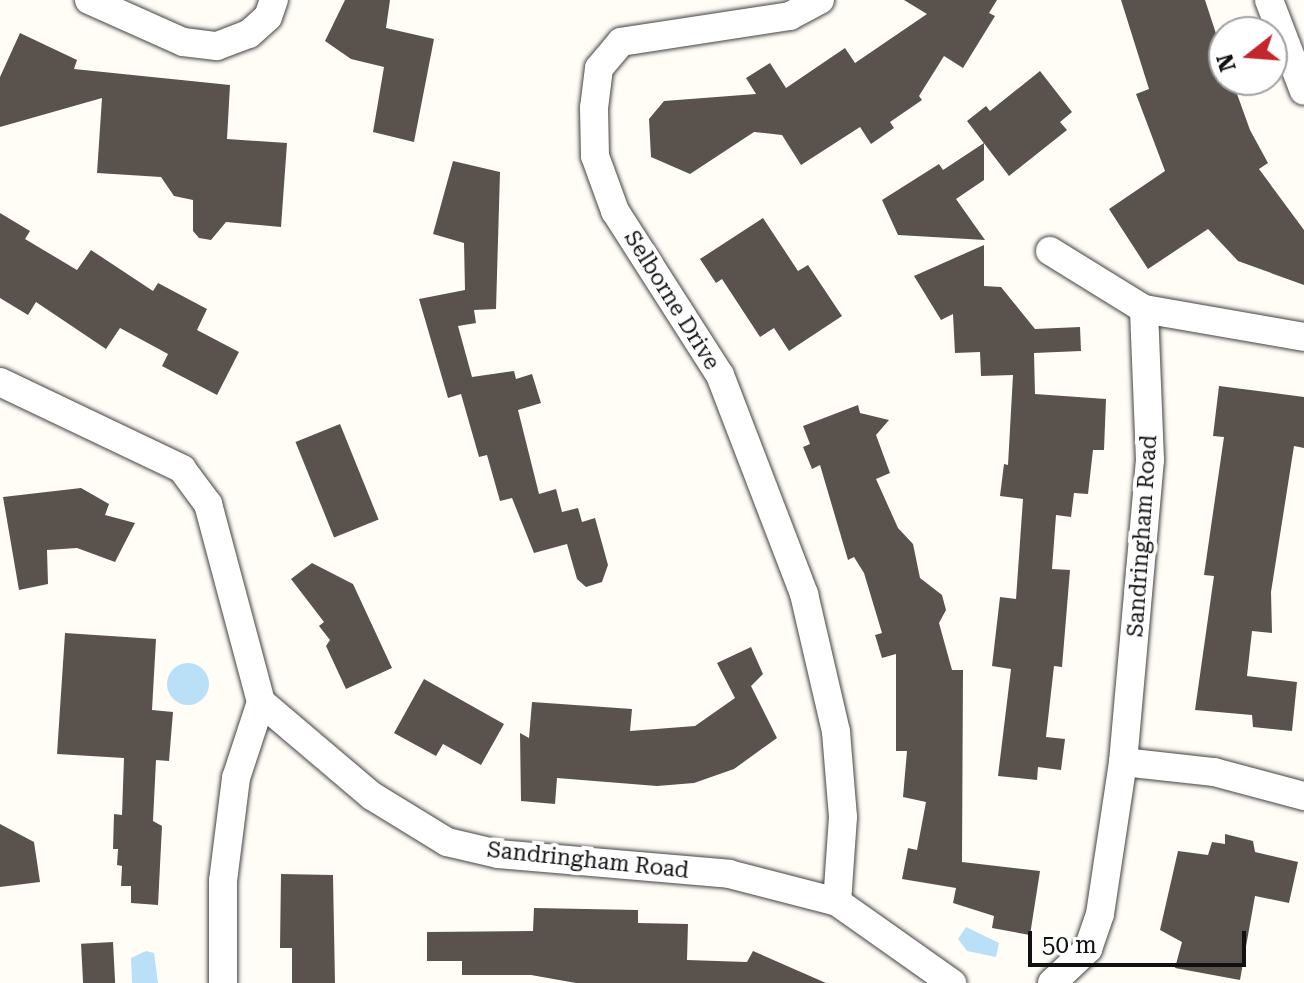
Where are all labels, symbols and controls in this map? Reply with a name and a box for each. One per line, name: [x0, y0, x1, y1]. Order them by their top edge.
north arrow: [1208, 16, 1288, 96]
text: N: [1212, 51, 1241, 74]
street label: Selborne Drive: [619, 226, 725, 374]
street label: Sandringham Road: [1122, 434, 1162, 638]
street label: Sandringham Road: [486, 836, 690, 884]
scale bar: [1032, 915, 1250, 965]
text: 50 m: [1042, 931, 1097, 959]

